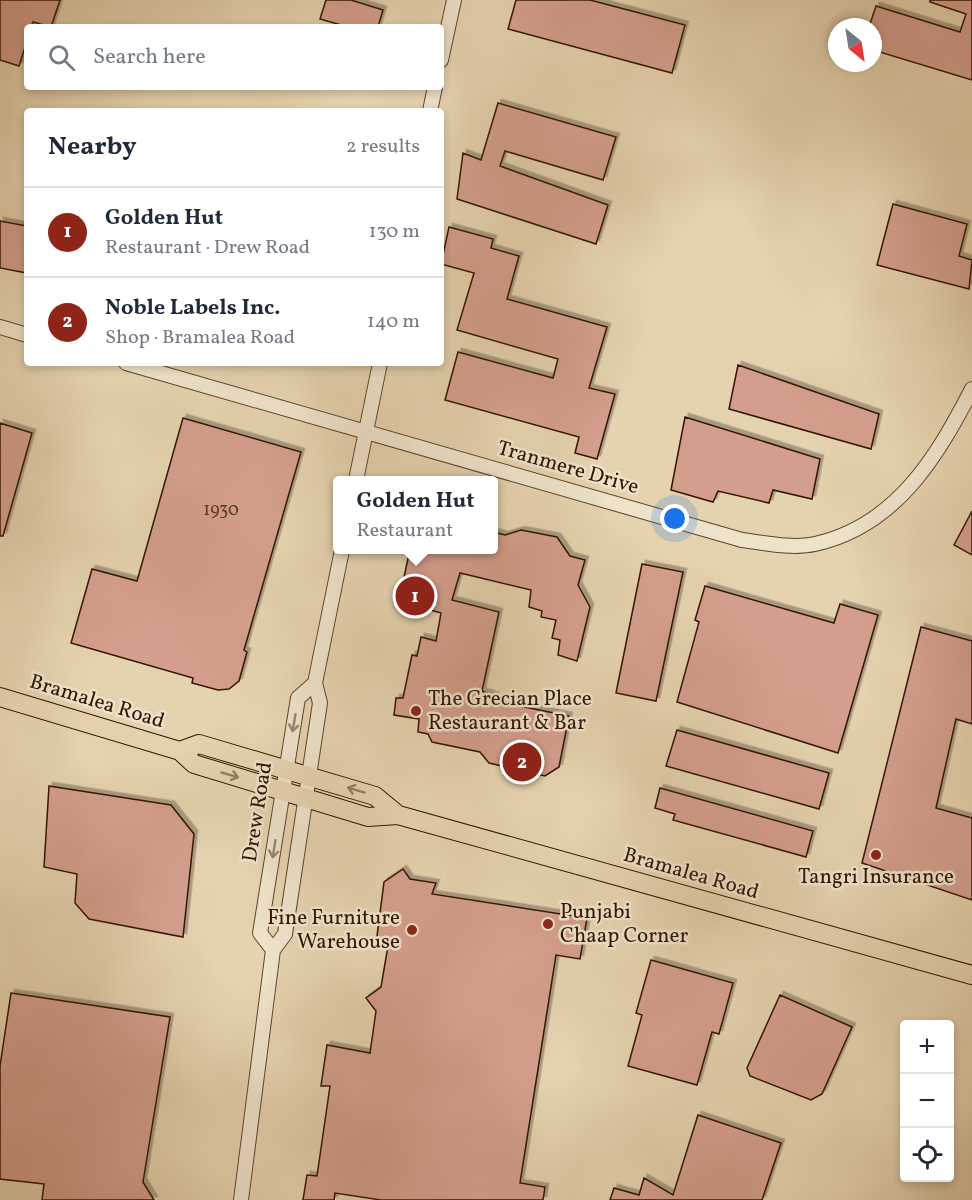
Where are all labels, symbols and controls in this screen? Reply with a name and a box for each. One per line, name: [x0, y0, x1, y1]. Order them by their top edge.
north arrow: [828, 18, 882, 72]
search box: [24, 24, 444, 90]
icon: search: [45, 41, 78, 74]
text: Search here: [93, 42, 206, 73]
text: Nearby: [48, 129, 137, 165]
text: 2 results: [346, 133, 420, 161]
text: Golden Hut: [105, 203, 223, 234]
text: 1: [63, 218, 72, 246]
text: 130 m: [369, 218, 420, 246]
text: Restaurant · Drew Road: [105, 234, 310, 262]
text: Noble Labels Inc.: [105, 293, 280, 324]
text: 2: [62, 308, 73, 336]
text: 140 m: [367, 308, 420, 336]
text: Shop · Bramalea Road: [105, 324, 295, 352]
street label: Tranmere Drive: [494, 434, 642, 502]
popup: [333, 476, 498, 554]
text: Golden Hut: [356, 486, 475, 517]
house number: 1930: [203, 498, 239, 523]
your location: [660, 504, 689, 533]
text: Restaurant: [356, 517, 453, 545]
pin: 1: [396, 574, 434, 618]
street label: Bramalea Road: [26, 668, 168, 736]
place label: The Grecian Place Restaurant & Bar: [428, 685, 592, 738]
marker: The Grecian Place Restaurant & Bar: [409, 704, 423, 718]
one-way arrow: [288, 713, 299, 732]
pin: 2: [502, 740, 542, 784]
street label: Drew Road: [236, 760, 280, 864]
one-way arrow: [220, 770, 239, 781]
one-way arrow: [347, 784, 366, 795]
one-way arrow: [268, 839, 279, 859]
street label: Bramalea Road: [620, 841, 762, 907]
marker: Tangri Insurance: [869, 848, 883, 862]
place label: Tangri Insurance: [798, 863, 954, 892]
place label: Punjabi Chaap Corner: [560, 898, 689, 951]
place label: Fine Furniture Warehouse: [267, 904, 400, 957]
marker: Punjabi Chaap Corner: [541, 917, 555, 931]
marker: Fine Furniture Warehouse: [405, 923, 419, 937]
map controls: [900, 1020, 954, 1182]
button: +: [900, 1020, 954, 1074]
button: −: [900, 1074, 954, 1128]
button: locate: [900, 1128, 954, 1182]

